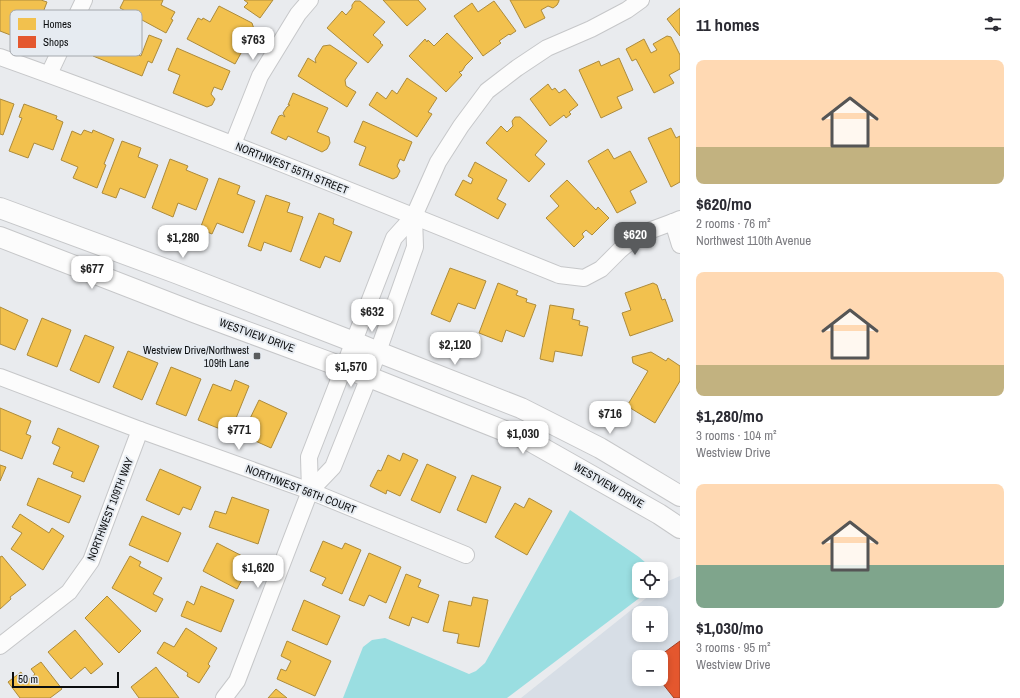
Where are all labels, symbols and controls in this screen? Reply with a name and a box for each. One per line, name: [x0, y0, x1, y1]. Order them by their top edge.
legend: [10, 10, 142, 56]
text: 11 homes: [696, 13, 760, 36]
icon: filters: [982, 13, 1004, 35]
text: Homes: [43, 17, 72, 31]
pin: $763: [229, 27, 277, 61]
text: $763: [241, 31, 265, 48]
text: Shops: [43, 35, 69, 49]
icon: home: [814, 86, 886, 158]
street label: NORTHWEST 55TH STREET: [234, 139, 351, 197]
text: $620/mo: [696, 192, 752, 215]
text: 2 rooms · 76 m²: [696, 215, 771, 232]
pin: $620: [611, 222, 659, 256]
pin: $1,280: [150, 225, 216, 259]
text: $620: [623, 226, 647, 243]
text: $1,280: [167, 229, 199, 246]
text: Northwest 110th Avenue: [696, 232, 811, 249]
pin: $677: [68, 256, 116, 290]
text: $677: [80, 260, 104, 277]
icon: home: [814, 298, 886, 370]
pin: $632: [348, 299, 396, 333]
text: $632: [360, 303, 384, 320]
street label: WESTVIEW DRIVE: [217, 315, 297, 355]
pin: $2,120: [422, 332, 488, 366]
text: $2,120: [439, 336, 471, 353]
place label: Westview Drive/Northwest 109th Lane: [143, 343, 249, 370]
marker: Westview Drive/Northwest 109th Lane: [252, 351, 262, 361]
pin: $1,570: [318, 354, 384, 388]
text: $1,570: [335, 358, 367, 375]
pin: $716: [586, 401, 634, 435]
text: $1,280/mo: [696, 404, 763, 427]
text: $716: [598, 405, 622, 422]
pin: $771: [215, 417, 263, 451]
text: $771: [227, 421, 251, 438]
pin: $1,030: [490, 421, 556, 455]
text: $1,030: [507, 425, 539, 442]
text: 3 rooms · 104 m²: [696, 427, 777, 444]
text: Westview Drive: [696, 444, 770, 461]
street label: NORTHWEST 109TH WAY: [84, 455, 136, 563]
street label: WESTVIEW DRIVE: [571, 459, 647, 511]
street label: NORTHWEST 56TH COURT: [244, 462, 358, 517]
icon: home: [814, 510, 886, 582]
pin: $1,620: [225, 555, 291, 589]
text: $1,620: [242, 559, 274, 576]
map controls: [632, 562, 668, 686]
button: locate: [632, 562, 668, 598]
button: +: [632, 606, 668, 642]
text: $1,030/mo: [696, 616, 763, 639]
text: 3 rooms · 95 m²: [696, 639, 771, 656]
button: −: [632, 650, 668, 686]
text: Westview Drive: [696, 656, 770, 673]
scale bar: [12, 670, 119, 689]
text: 50 m: [18, 672, 38, 686]

